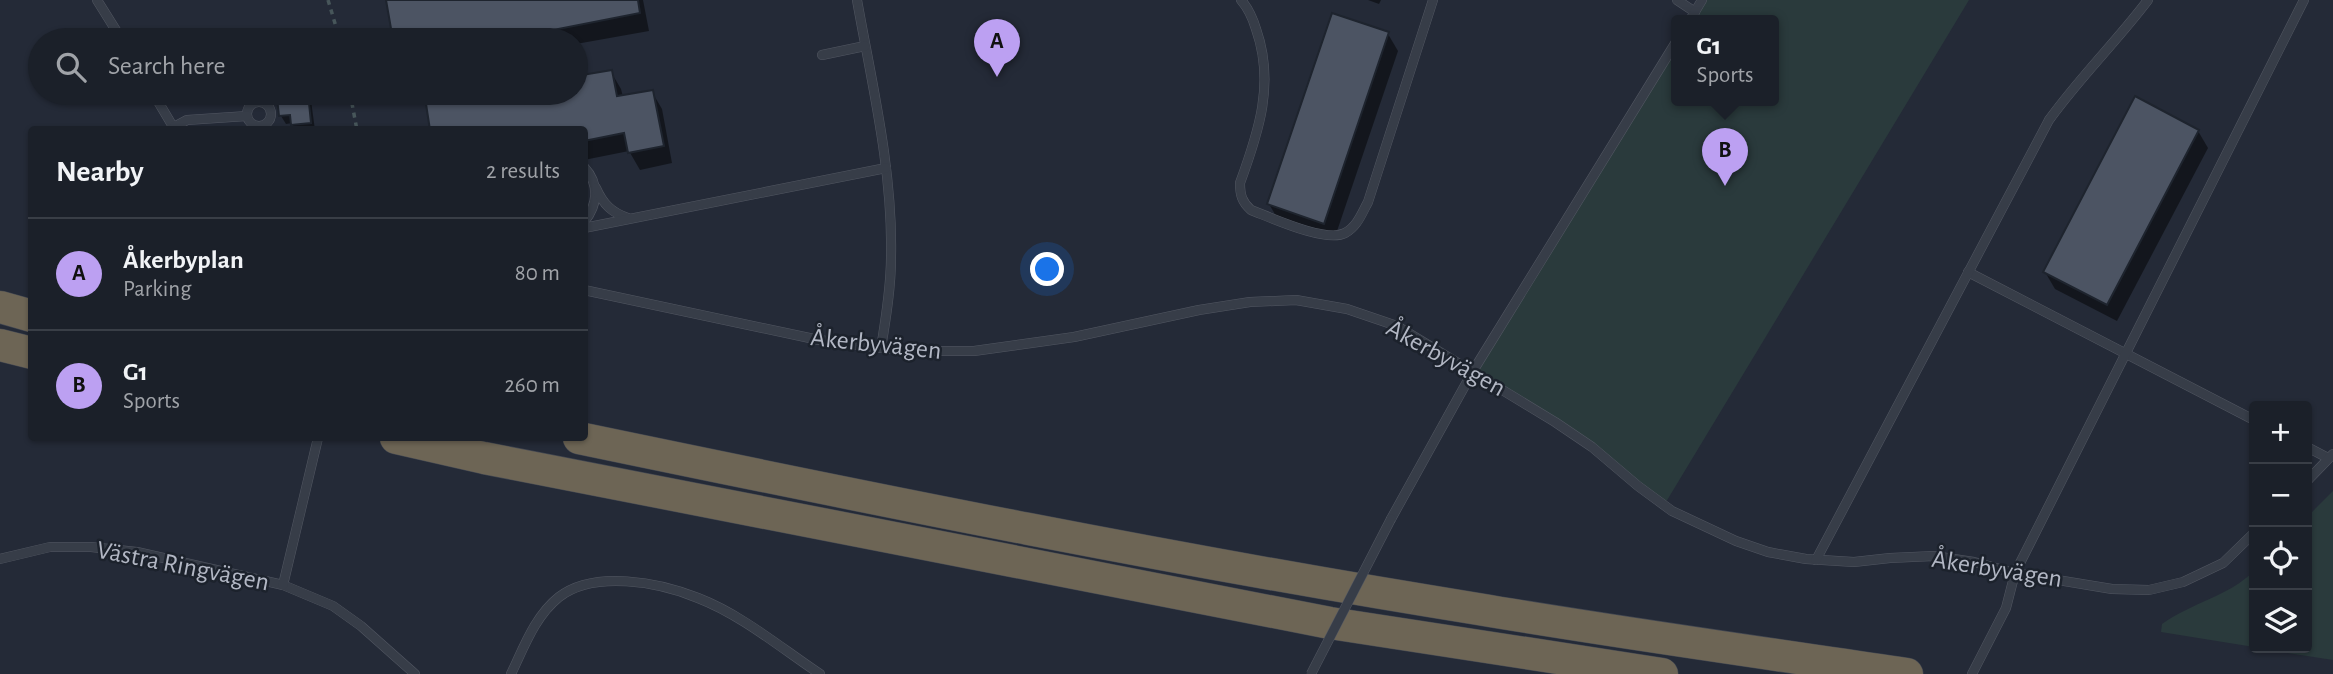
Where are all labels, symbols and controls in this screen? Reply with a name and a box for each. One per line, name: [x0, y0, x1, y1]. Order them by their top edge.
popup: [1671, 15, 1779, 106]
pin: A: [974, 19, 1020, 77]
search box: [28, 28, 588, 105]
text: G1: [1697, 33, 1721, 59]
icon: search: [52, 48, 90, 86]
text: Search here: [108, 53, 226, 79]
text: Sports: [1697, 64, 1753, 87]
pin: B: [1702, 128, 1748, 186]
text: Nearby: [56, 157, 144, 187]
text: 2 results: [486, 160, 560, 183]
text: Åkerbyplan: [123, 247, 244, 273]
your location: [1030, 252, 1064, 286]
text: A: [72, 262, 86, 285]
text: 80 m: [515, 262, 560, 285]
text: Parking: [123, 278, 191, 301]
street label: Åkerbyvägen: [1382, 313, 1511, 401]
street label: Åkerbyvägen: [809, 322, 943, 364]
text: G1: [123, 359, 148, 385]
text: B: [72, 374, 86, 397]
text: 260 m: [504, 374, 560, 397]
text: Sports: [123, 390, 180, 413]
map controls: [2249, 401, 2312, 653]
button: +: [2249, 401, 2312, 464]
button: −: [2249, 464, 2312, 527]
button: locate: [2249, 527, 2312, 590]
street label: Västra Ringvägen: [95, 537, 271, 595]
street label: Åkerbyvägen: [1930, 544, 2064, 592]
button: layers: [2249, 590, 2312, 653]

